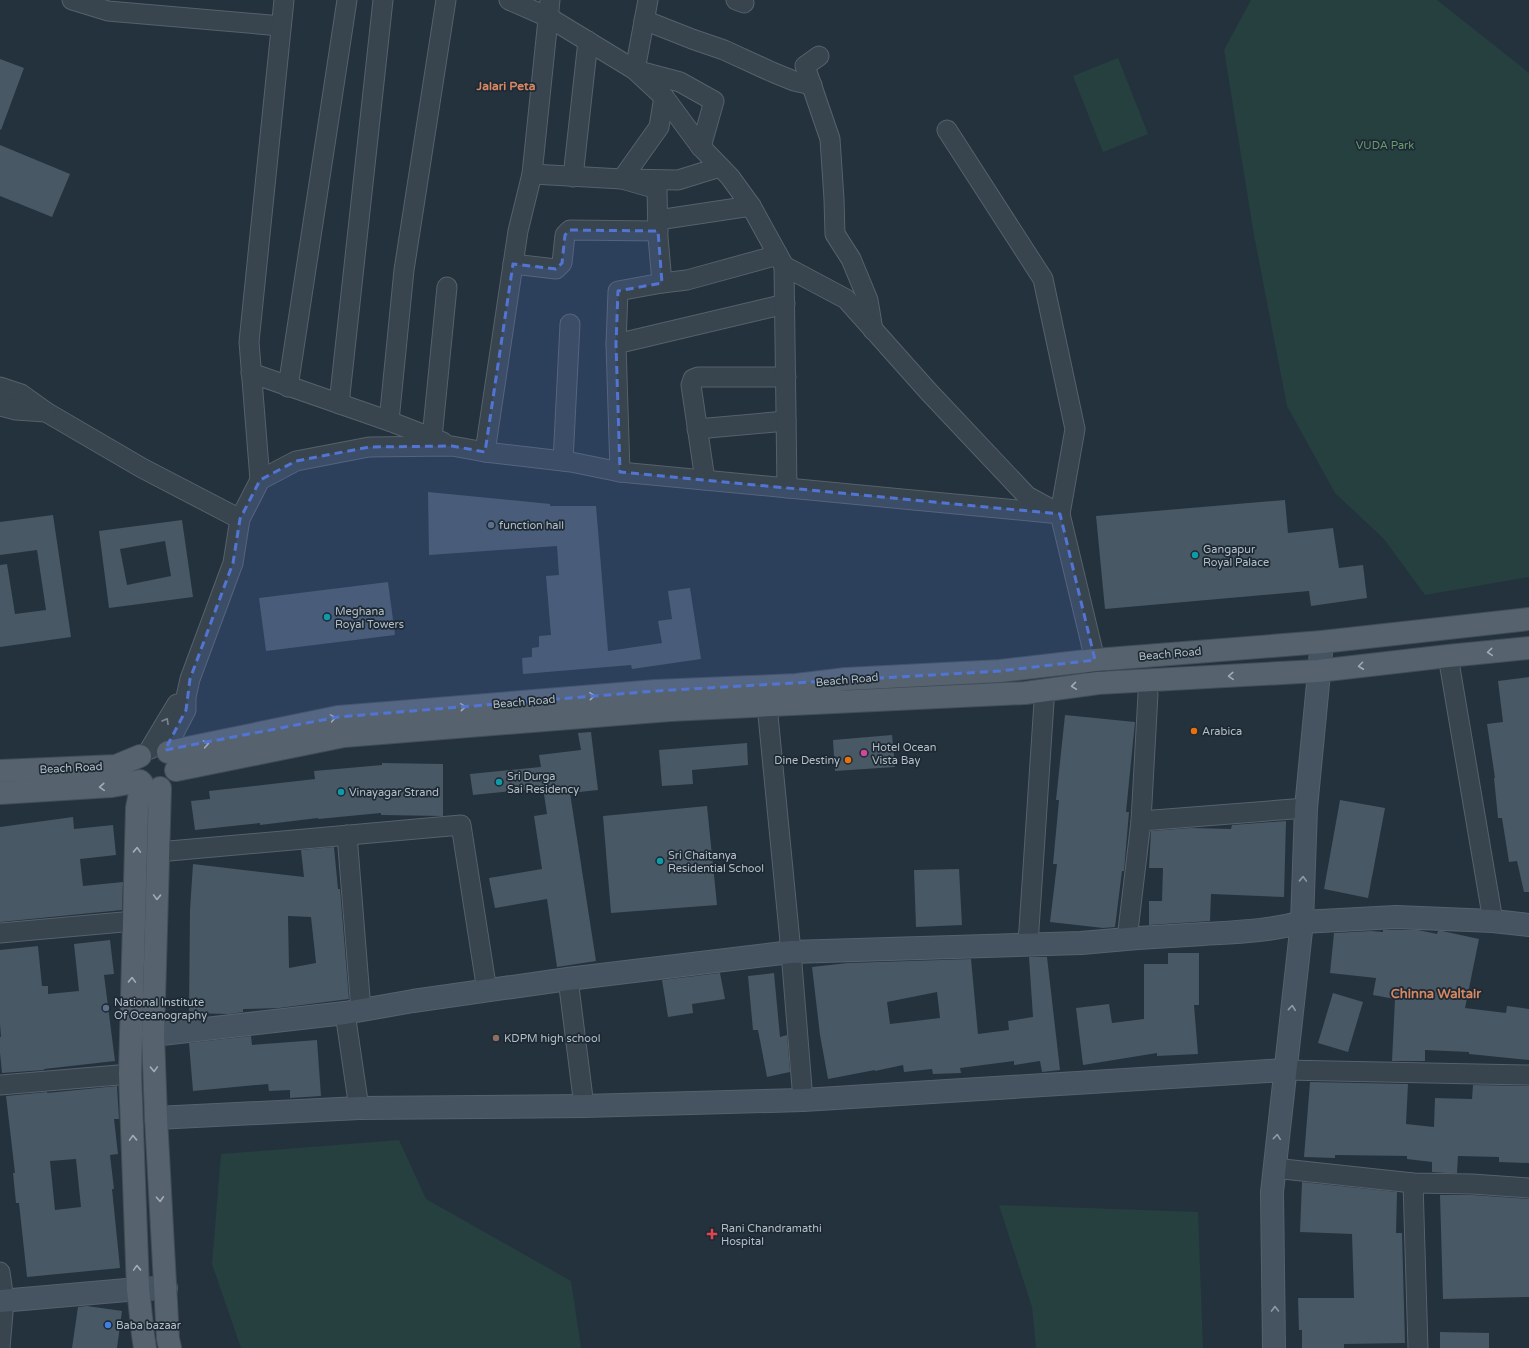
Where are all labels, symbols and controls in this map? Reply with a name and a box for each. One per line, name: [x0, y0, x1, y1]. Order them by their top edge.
district label: Jalari Peta: [476, 79, 536, 93]
park label: VUDA Park: [1356, 139, 1414, 152]
place label: function hall: [499, 519, 564, 532]
marker: function hall: [486, 520, 496, 530]
place label: Gangapur Royal Palace: [1203, 543, 1269, 569]
marker: Gangapur Royal Palace: [1190, 550, 1200, 560]
place label: Meghana Royal Towers: [335, 605, 404, 631]
marker: Meghana Royal Towers: [322, 612, 332, 622]
street label: Beach Road: [1138, 645, 1202, 663]
one-way arrow: [1487, 647, 1493, 656]
one-way arrow: [1358, 661, 1364, 670]
street label: Beach Road: [815, 671, 879, 689]
one-way arrow: [1228, 671, 1234, 680]
one-way arrow: [1071, 681, 1077, 690]
one-way arrow: [589, 692, 595, 701]
street label: Beach Road: [492, 693, 556, 711]
one-way arrow: [460, 703, 466, 712]
one-way arrow: [330, 714, 336, 723]
one-way arrow: [161, 718, 168, 725]
place label: Arabica: [1202, 725, 1242, 738]
marker: Arabica: [1189, 726, 1199, 736]
one-way arrow: [203, 740, 209, 749]
place label: Hotel Ocean Vista Bay: [872, 741, 936, 767]
marker: Hotel Ocean Vista Bay: [859, 748, 869, 758]
place label: Dine Destiny: [774, 754, 840, 767]
marker: Dine Destiny: [843, 755, 853, 765]
street label: Beach Road: [39, 760, 103, 776]
place label: Sri Durga Sai Residency: [507, 770, 579, 796]
marker: Sri Durga Sai Residency: [494, 777, 504, 787]
one-way arrow: [99, 783, 105, 791]
place label: Vinayagar Strand: [349, 786, 439, 799]
marker: Vinayagar Strand: [336, 787, 346, 797]
one-way arrow: [132, 847, 141, 853]
place label: Sri Chaitanya Residential School: [668, 849, 764, 875]
marker: Sri Chaitanya Residential School: [655, 856, 665, 866]
one-way arrow: [1299, 876, 1308, 882]
one-way arrow: [153, 894, 161, 900]
one-way arrow: [128, 977, 137, 983]
district label: Chinna Waltair: [1391, 986, 1482, 1002]
place label: National Institute Of Oceanography: [114, 996, 207, 1022]
marker: National Institute Of Oceanography: [101, 1003, 111, 1013]
one-way arrow: [1287, 1005, 1296, 1011]
place label: KDPM high school: [504, 1032, 600, 1045]
marker: KDPM high school: [491, 1033, 501, 1043]
one-way arrow: [150, 1066, 158, 1072]
one-way arrow: [1273, 1134, 1282, 1140]
one-way arrow: [128, 1135, 137, 1141]
one-way arrow: [156, 1196, 165, 1202]
place label: Rani Chandramathi Hospital: [721, 1222, 822, 1248]
marker: Rani Chandramathi Hospital: [706, 1228, 718, 1240]
one-way arrow: [133, 1265, 141, 1271]
one-way arrow: [1270, 1306, 1279, 1312]
place label: Baba bazaar: [116, 1319, 182, 1332]
marker: Baba bazaar: [103, 1320, 113, 1330]

